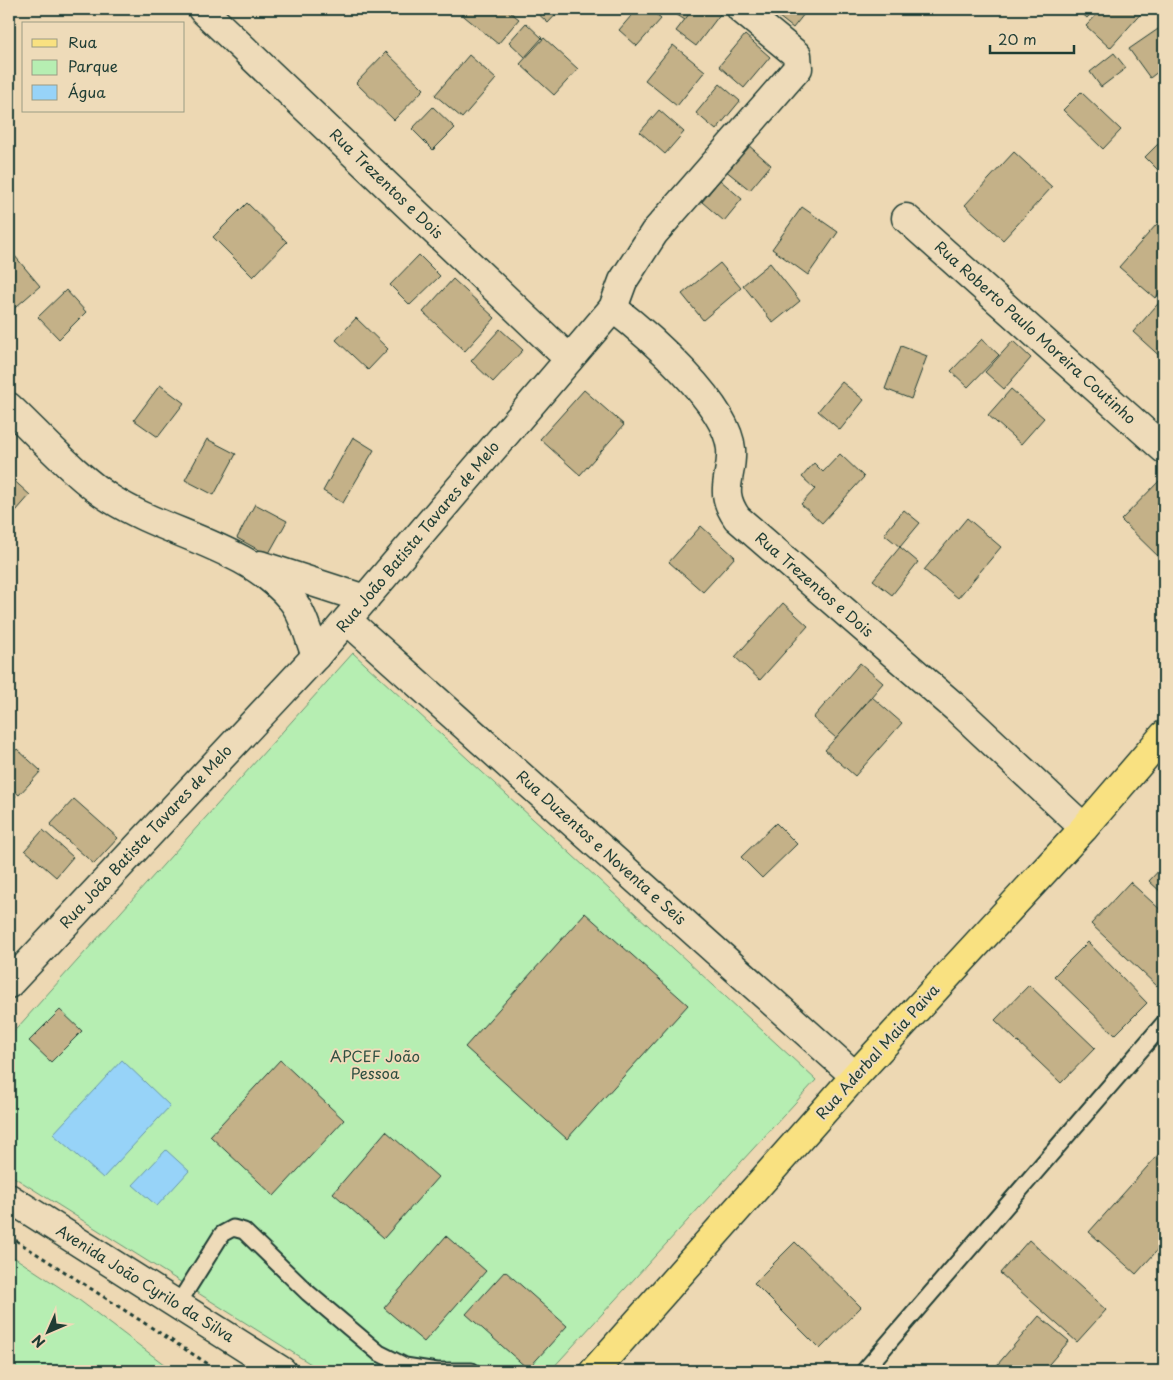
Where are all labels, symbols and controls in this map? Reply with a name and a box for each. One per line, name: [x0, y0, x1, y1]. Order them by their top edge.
legend: [22, 22, 185, 112]
scale bar: [990, 22, 1074, 54]
text: 20 m: [998, 27, 1037, 50]
text: Rua: [68, 30, 97, 53]
text: Parque: [68, 54, 118, 77]
text: Água: [68, 80, 106, 103]
street label: Rua Trezentos e Dois: [325, 122, 449, 244]
street label: Rua Roberto Paulo Moreira Coutinho: [930, 235, 1142, 429]
street label: Rua João Batista Tavares de Melo: [330, 435, 504, 637]
street label: Rua Trezentos e Dois: [751, 526, 879, 642]
street label: Rua João Batista Tavares de Melo: [53, 739, 236, 933]
street label: Rua Duzentos e Noventa e Seis: [512, 764, 692, 930]
street label: Rua Aderbal Maia Paiva: [810, 978, 944, 1124]
park label: APCEF João Pessoa: [330, 1044, 420, 1084]
street label: Avenida João Cyrilo da Silva: [52, 1218, 240, 1348]
north arrow: [22, 1308, 72, 1358]
text: N: [27, 1330, 50, 1353]

